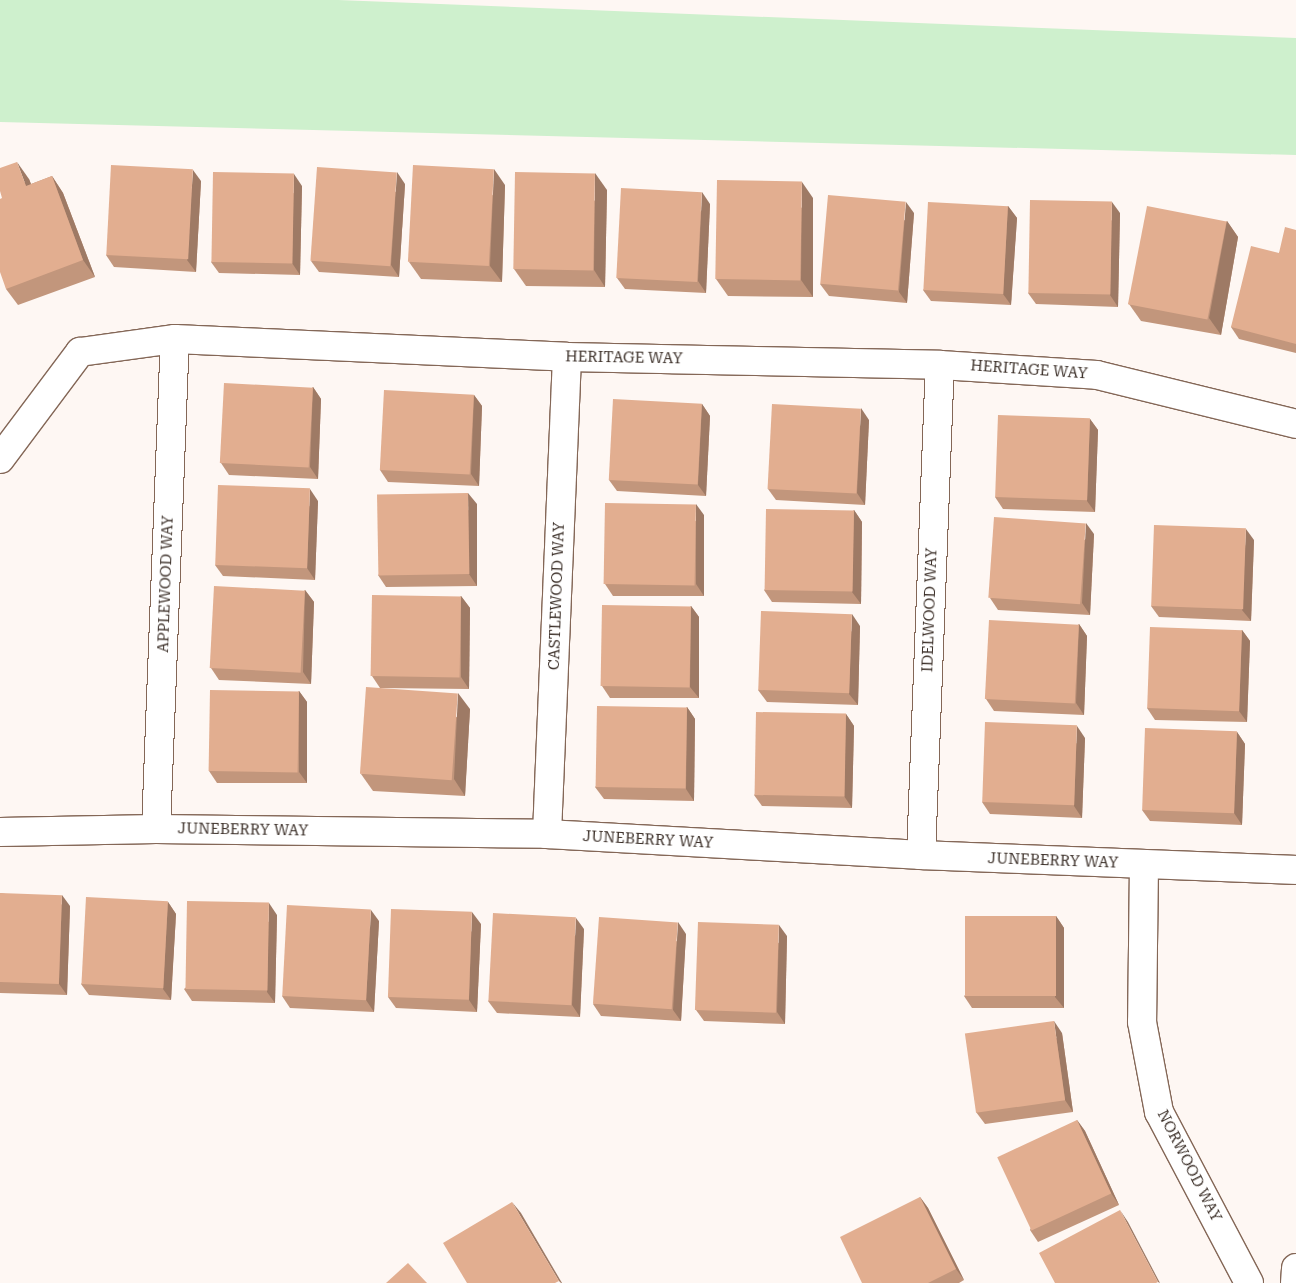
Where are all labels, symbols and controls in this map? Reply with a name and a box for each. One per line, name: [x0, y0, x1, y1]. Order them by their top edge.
street label: HERITAGE WAY: [565, 348, 683, 368]
street label: HERITAGE WAY: [970, 357, 1088, 383]
street label: APPLEWOOD WAY: [155, 515, 177, 653]
street label: CASTLEWOOD WAY: [545, 522, 569, 670]
street label: IDELWOOD WAY: [919, 548, 941, 672]
street label: JUNEBERRY WAY: [177, 820, 309, 840]
street label: JUNEBERRY WAY: [582, 828, 714, 852]
street label: JUNEBERRY WAY: [987, 850, 1119, 872]
street label: NORWOOD WAY: [1153, 1107, 1225, 1225]

